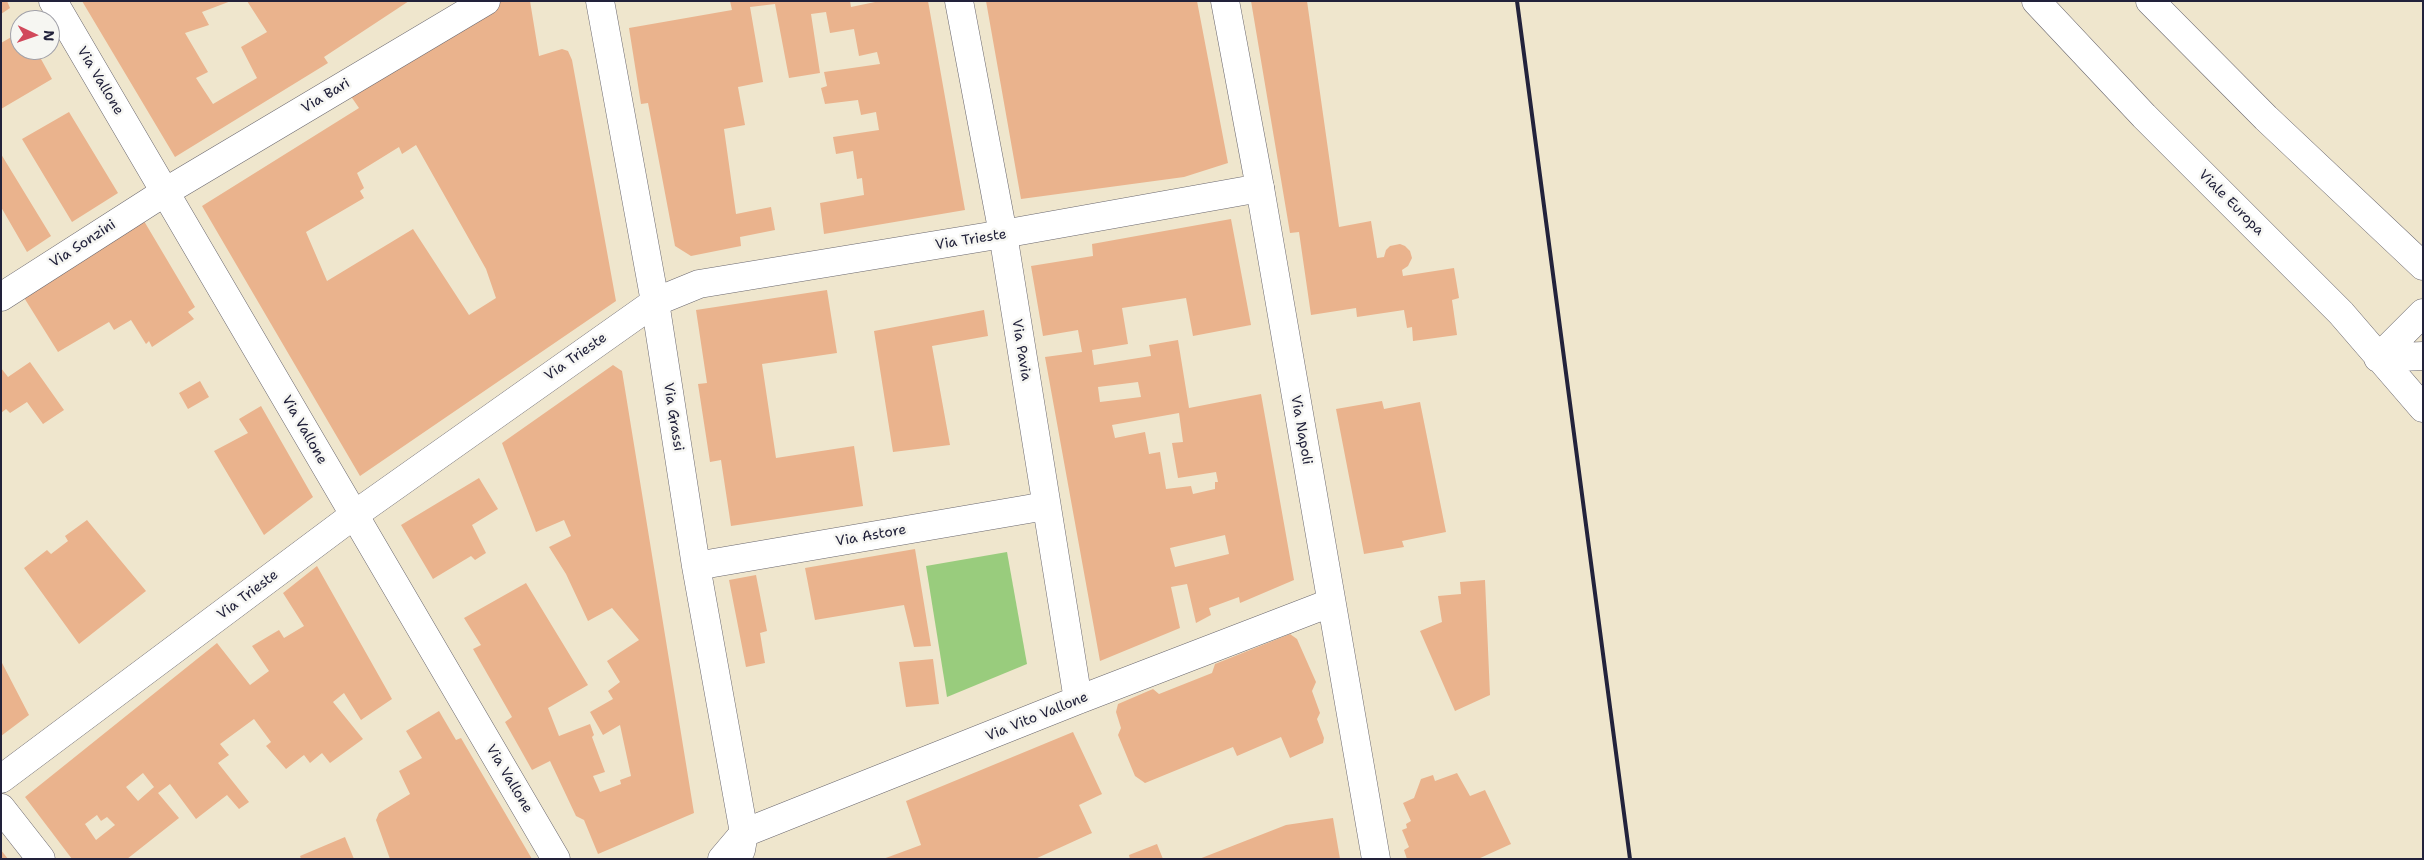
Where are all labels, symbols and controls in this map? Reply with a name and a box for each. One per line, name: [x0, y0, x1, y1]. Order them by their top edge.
north arrow: [10, 10, 60, 60]
text: N: [40, 30, 58, 42]
street label: Via Vallone: [73, 44, 127, 118]
street label: Via Bari: [299, 75, 353, 117]
street label: Viale Europa: [2195, 167, 2267, 239]
street label: Via Sonzini: [47, 216, 119, 272]
street label: Via Trieste: [934, 226, 1008, 254]
street label: Via Pavia: [1008, 318, 1034, 382]
street label: Via Trieste: [542, 329, 610, 385]
street label: Via Grassi: [659, 382, 687, 452]
street label: Via Vallone: [278, 393, 330, 467]
street label: Via Napoli: [1287, 394, 1315, 466]
street label: Via Astore: [834, 522, 908, 550]
street label: Via Trieste: [214, 567, 282, 623]
street label: Via Vito Vallone: [983, 689, 1091, 745]
street label: Via Vallone: [482, 742, 536, 816]

